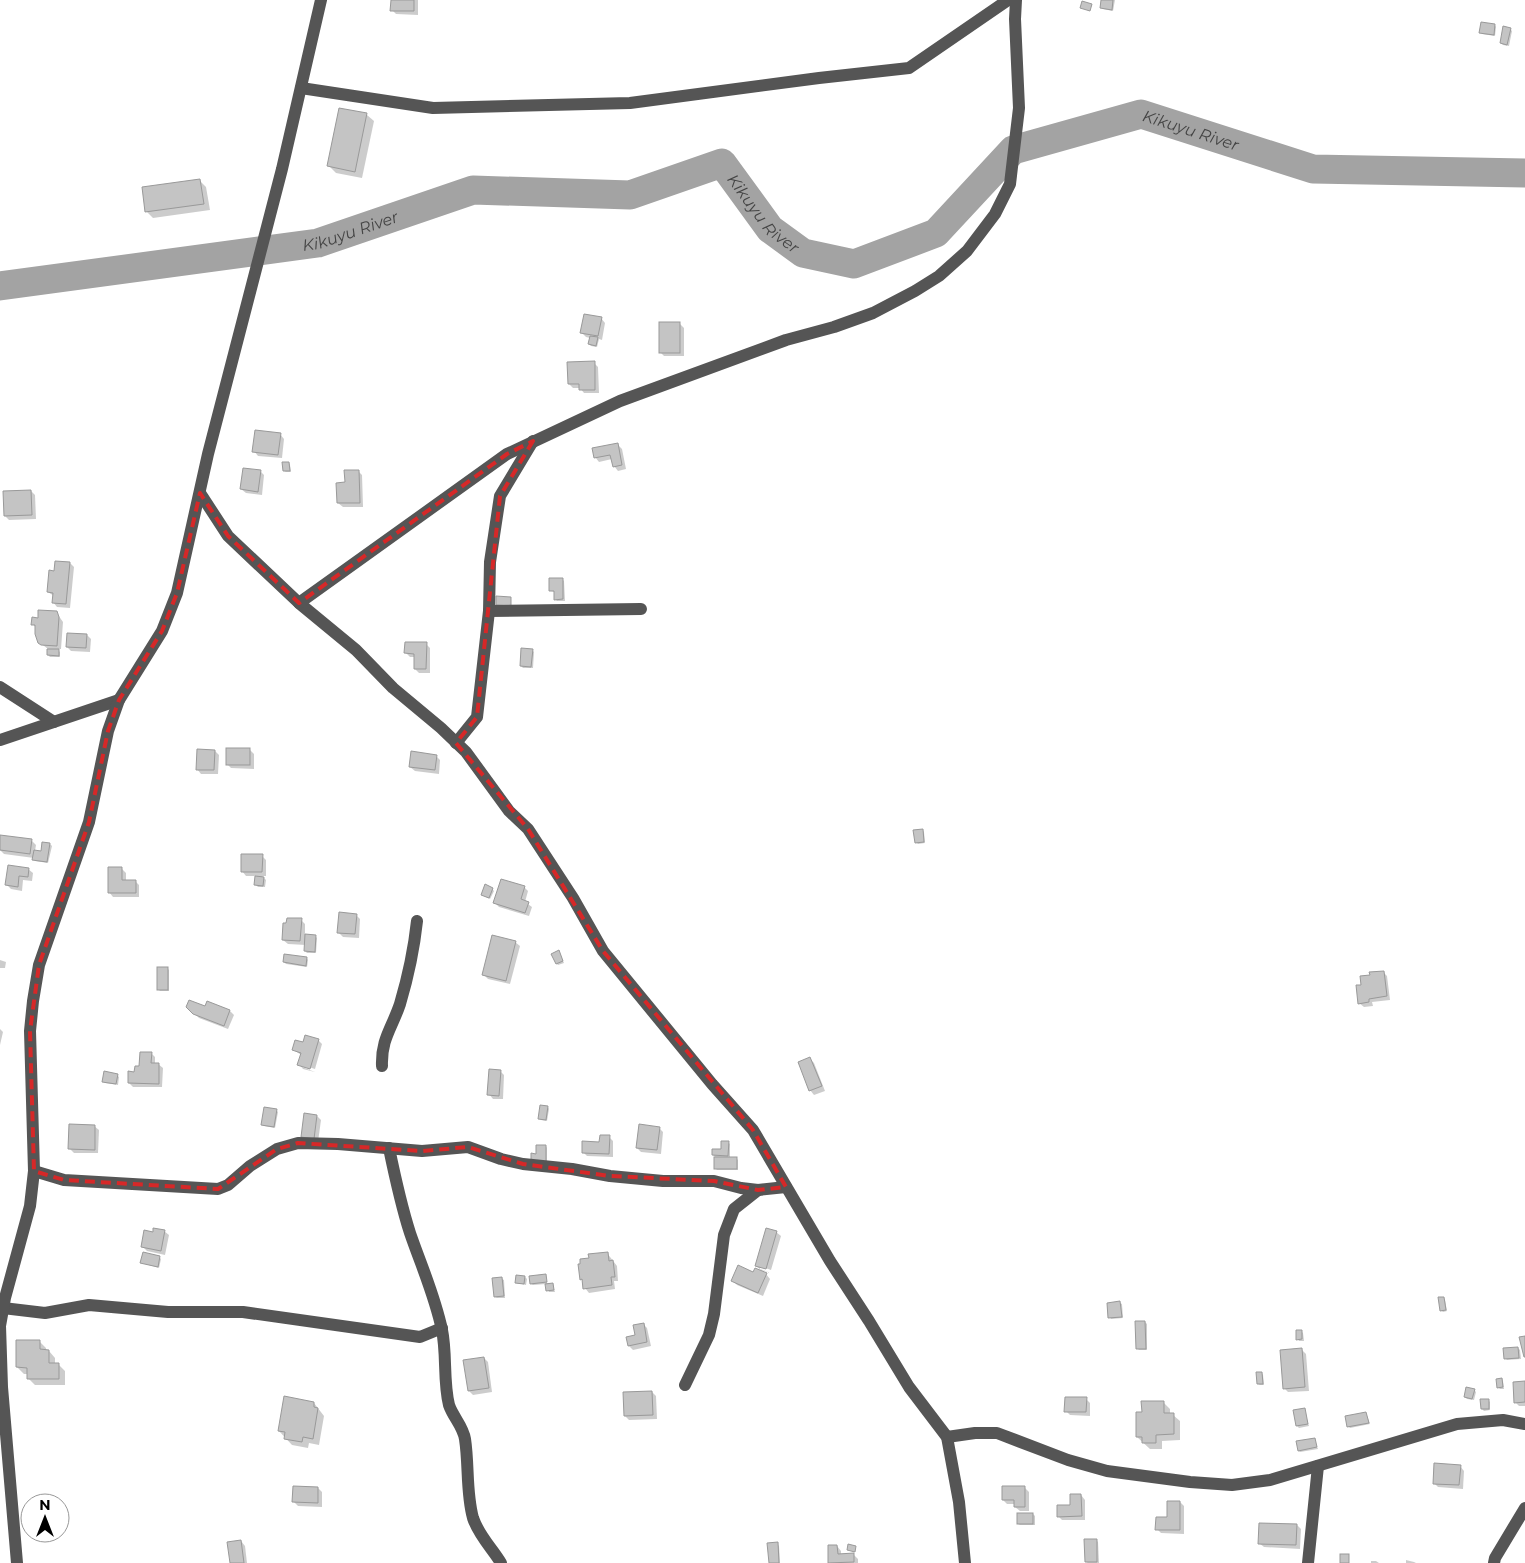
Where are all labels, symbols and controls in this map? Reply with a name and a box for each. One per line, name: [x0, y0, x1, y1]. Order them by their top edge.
water label: Kikuyu River: [1140, 106, 1242, 154]
water label: Kikuyu River: [724, 170, 804, 257]
water label: Kikuyu River: [301, 207, 401, 255]
north arrow: [20, 1493, 70, 1543]
text: N: [39, 1496, 51, 1514]

